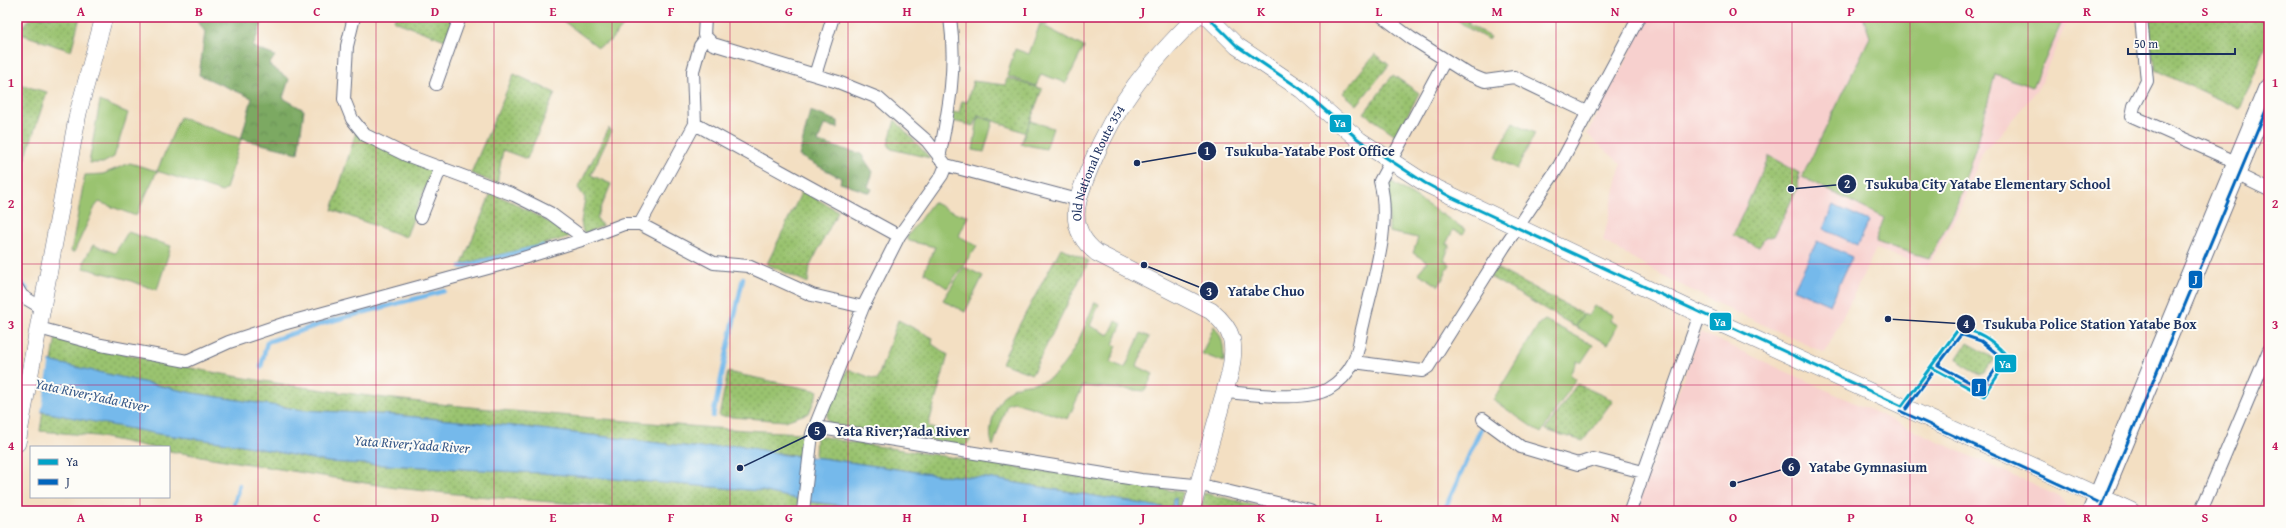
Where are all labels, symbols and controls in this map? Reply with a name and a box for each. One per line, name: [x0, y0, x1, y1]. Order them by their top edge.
text: A: [77, 2, 86, 21]
text: B: [195, 2, 203, 21]
text: C: [313, 2, 321, 21]
text: D: [431, 2, 439, 21]
text: E: [550, 2, 557, 21]
text: F: [668, 2, 675, 21]
text: G: [785, 2, 793, 21]
text: H: [902, 2, 912, 21]
text: I: [1023, 2, 1027, 21]
text: J: [1139, 2, 1146, 21]
text: K: [1257, 2, 1266, 21]
text: L: [1376, 2, 1383, 21]
text: M: [1491, 2, 1503, 21]
text: N: [1611, 2, 1620, 21]
text: O: [1729, 2, 1737, 21]
text: P: [1847, 2, 1855, 21]
text: Q: [1965, 2, 1975, 21]
text: R: [2083, 2, 2092, 21]
text: S: [2202, 2, 2209, 21]
scale bar: [2128, 30, 2235, 56]
text: 50 m: [2134, 35, 2158, 52]
text: 1: [8, 73, 14, 92]
text: 1: [2272, 73, 2278, 92]
street label: Old National Route 354: [1067, 102, 1130, 222]
line badge: Ya: [1329, 114, 1352, 133]
text: Ya: [1334, 115, 1346, 131]
callout: Tsukuba-Yatabe Post Office: [1197, 138, 1403, 164]
text: Tsukuba-Yatabe Post Office: [1225, 141, 1395, 161]
text: 1: [1204, 142, 1210, 159]
callout: Tsukuba City Yatabe Elementary School: [1837, 171, 2119, 197]
text: Tsukuba City Yatabe Elementary School: [1865, 174, 2111, 194]
text: 2: [1844, 175, 1850, 192]
text: 2: [8, 194, 15, 213]
text: 2: [2272, 194, 2279, 213]
line badge: J: [2188, 270, 2203, 289]
text: J: [2192, 271, 2198, 287]
callout: Yatabe Chuo: [1199, 278, 1312, 304]
text: Yatabe Chuo: [1228, 281, 1305, 301]
text: 3: [1206, 283, 1212, 300]
callout: Tsukuba Police Station Yatabe Box: [1956, 311, 2205, 337]
line badge: Ya: [1709, 312, 1732, 331]
text: Ya: [1714, 314, 1726, 330]
text: Tsukuba Police Station Yatabe Box: [1983, 314, 2197, 334]
text: 3: [8, 315, 14, 334]
text: 4: [1963, 315, 1969, 332]
text: 3: [2272, 315, 2278, 334]
line badge: Ya: [1994, 354, 2017, 373]
text: Ya: [1999, 356, 2011, 372]
water label: Yata River;Yada River: [33, 373, 152, 417]
line badge: J: [1971, 378, 1987, 397]
text: J: [1975, 379, 1981, 395]
callout: Yata River;Yada River: [807, 418, 977, 444]
text: Yata River;Yada River: [835, 421, 970, 441]
text: 5: [814, 422, 820, 439]
water label: Yata River;Yada River: [353, 430, 471, 458]
text: 4: [8, 436, 15, 455]
text: 4: [2272, 436, 2279, 455]
legend: [30, 446, 170, 498]
text: Ya: [66, 453, 78, 470]
callout: Yatabe Gymnasium: [1781, 454, 1936, 480]
text: Yatabe Gymnasium: [1809, 457, 1927, 477]
text: 6: [1788, 458, 1794, 475]
text: J: [64, 473, 70, 490]
text: A: [77, 508, 86, 527]
text: B: [195, 508, 203, 527]
text: C: [313, 508, 321, 527]
text: D: [431, 508, 439, 527]
text: E: [550, 508, 557, 527]
text: F: [668, 508, 675, 527]
text: G: [785, 508, 793, 527]
text: H: [902, 508, 912, 527]
text: I: [1023, 508, 1027, 527]
text: J: [1139, 508, 1146, 527]
text: K: [1257, 508, 1266, 527]
text: L: [1376, 508, 1383, 527]
text: M: [1491, 508, 1503, 527]
text: N: [1611, 508, 1620, 527]
text: O: [1729, 508, 1737, 527]
text: P: [1847, 508, 1855, 527]
text: Q: [1965, 508, 1975, 527]
text: R: [2083, 508, 2092, 527]
text: S: [2202, 508, 2209, 527]

